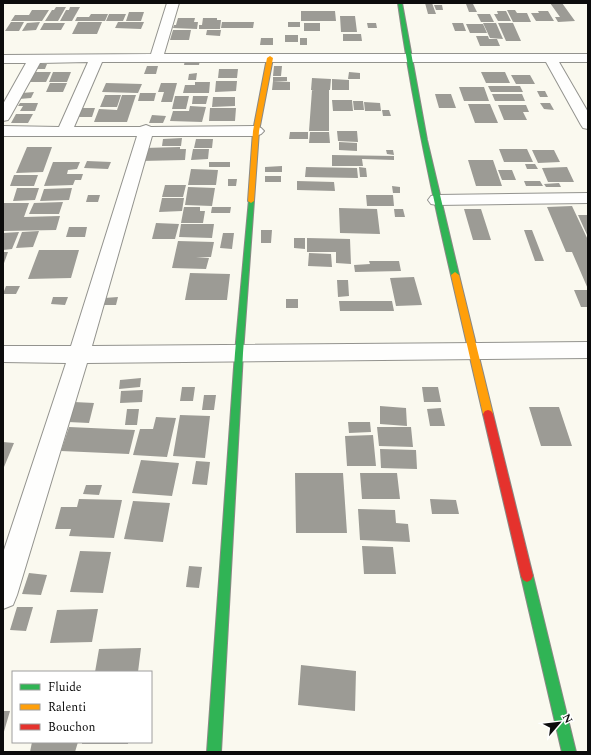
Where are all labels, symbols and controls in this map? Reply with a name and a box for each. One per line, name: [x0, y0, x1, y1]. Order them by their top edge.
legend: [12, 671, 152, 743]
text: Fluide: [48, 678, 82, 697]
text: Ralenti: [48, 698, 86, 717]
north arrow: [539, 703, 579, 743]
text: N: [558, 711, 577, 727]
text: Bouchon: [48, 718, 95, 737]

